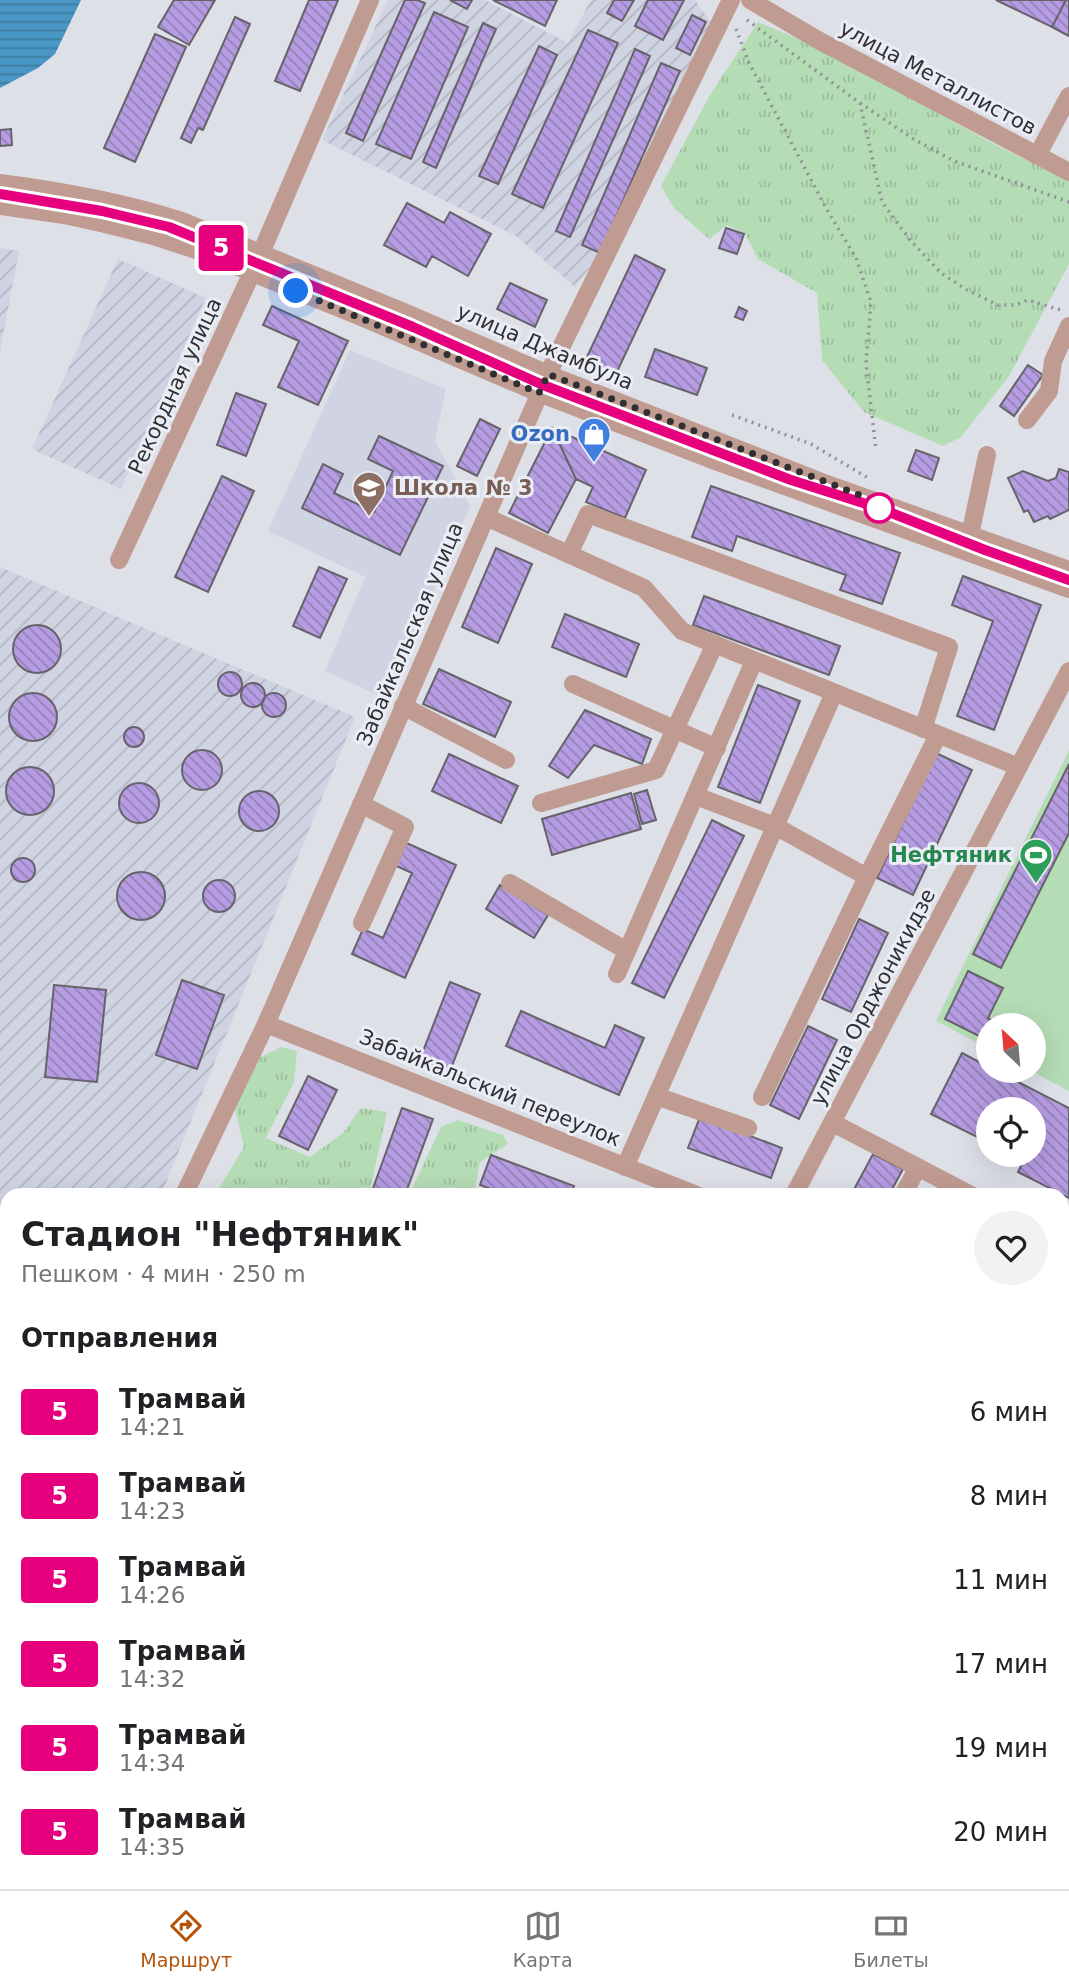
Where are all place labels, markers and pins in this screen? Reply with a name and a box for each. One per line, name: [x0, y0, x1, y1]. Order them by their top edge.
shop icon: Ozon: [575, 415, 613, 464]
place label: Ozon: [511, 422, 570, 446]
school or university icon: Школа № 3: [350, 469, 388, 518]
place label: Школа № 3: [394, 476, 533, 500]
unlabelled marker: [864, 493, 894, 523]
sports icon: Нефтяник: [1017, 836, 1055, 885]
place label: Нефтяник: [890, 843, 1012, 867]

